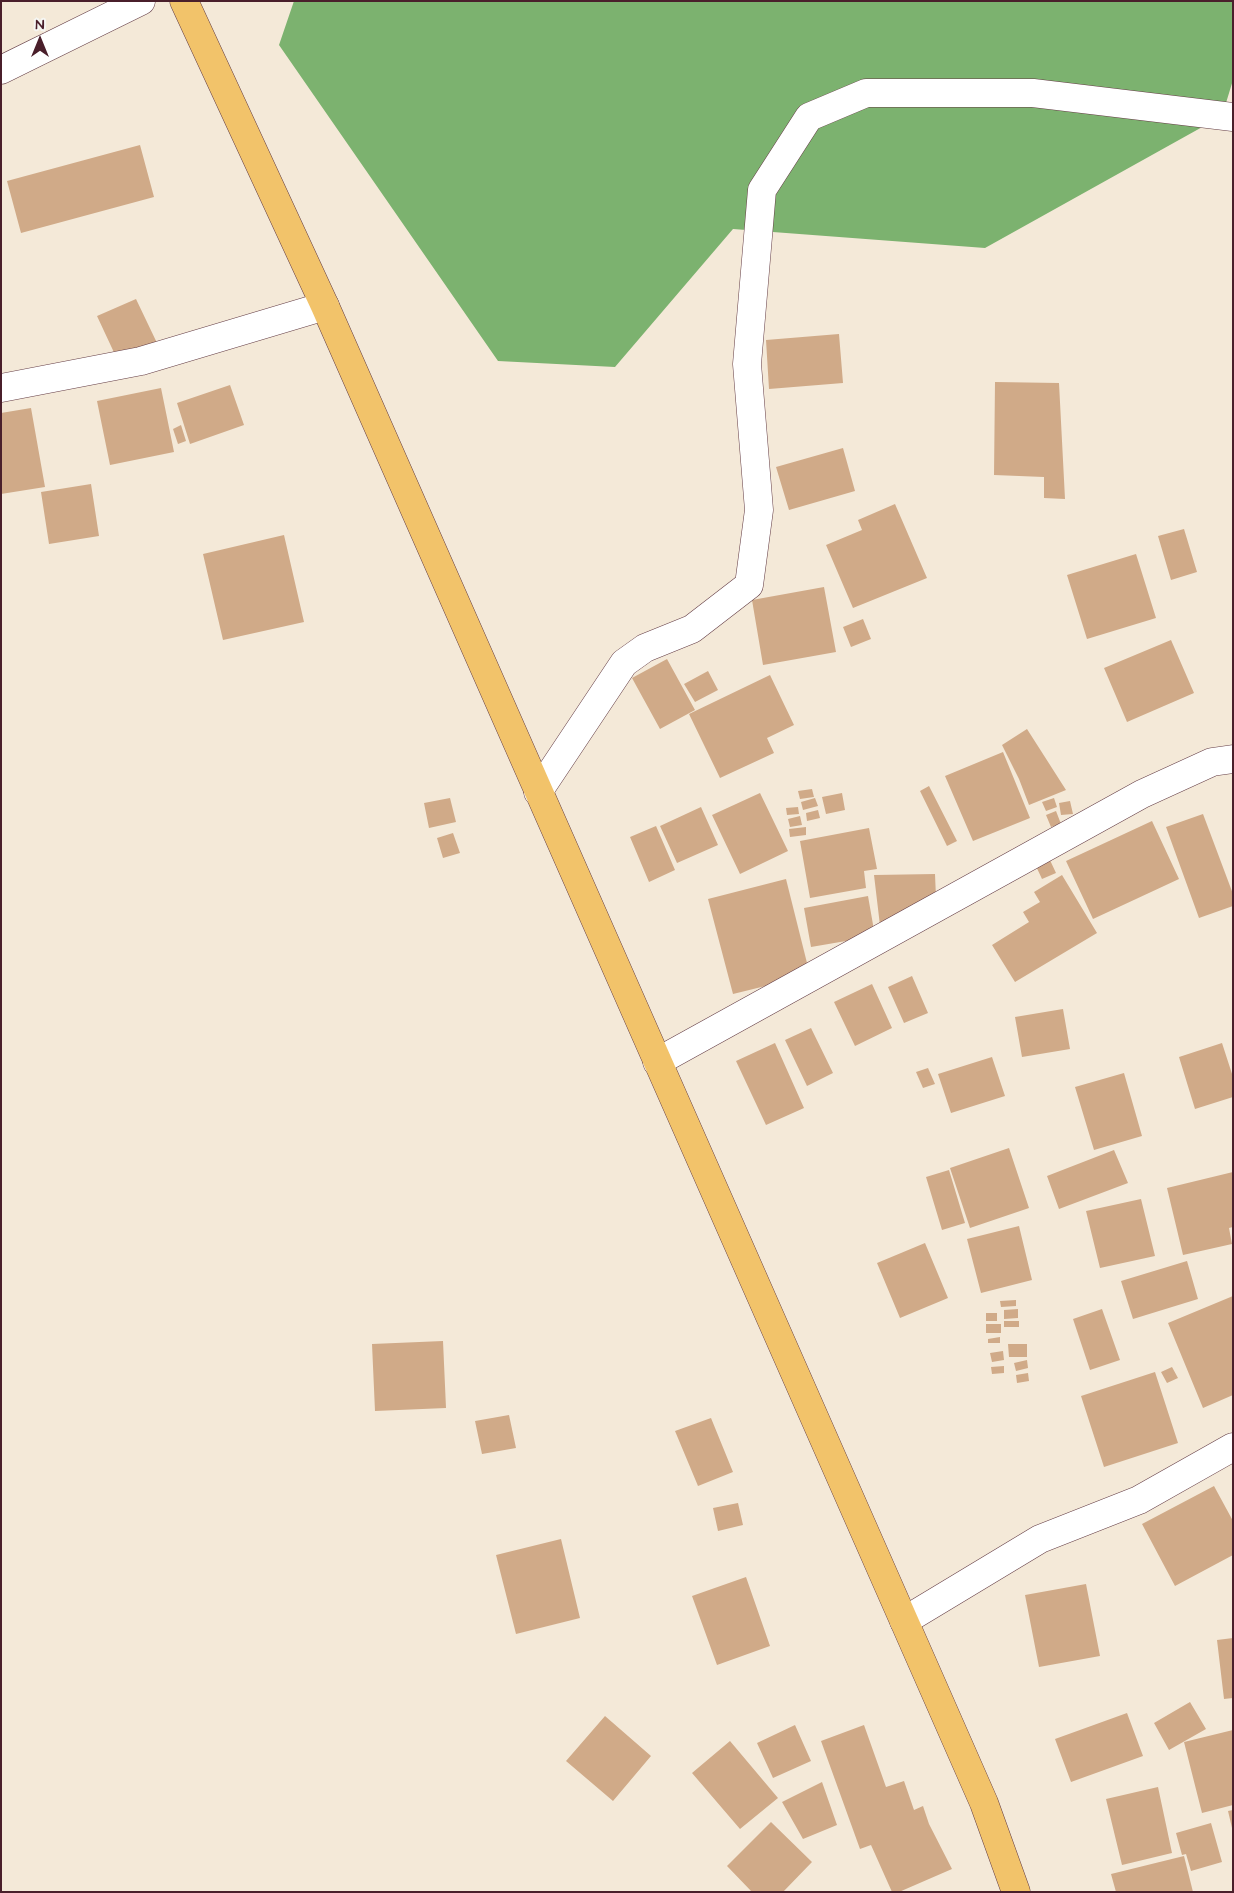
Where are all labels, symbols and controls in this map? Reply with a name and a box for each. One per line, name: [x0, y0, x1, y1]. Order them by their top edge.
north arrow: [15, 15, 65, 65]
text: N: [36, 15, 44, 35]

